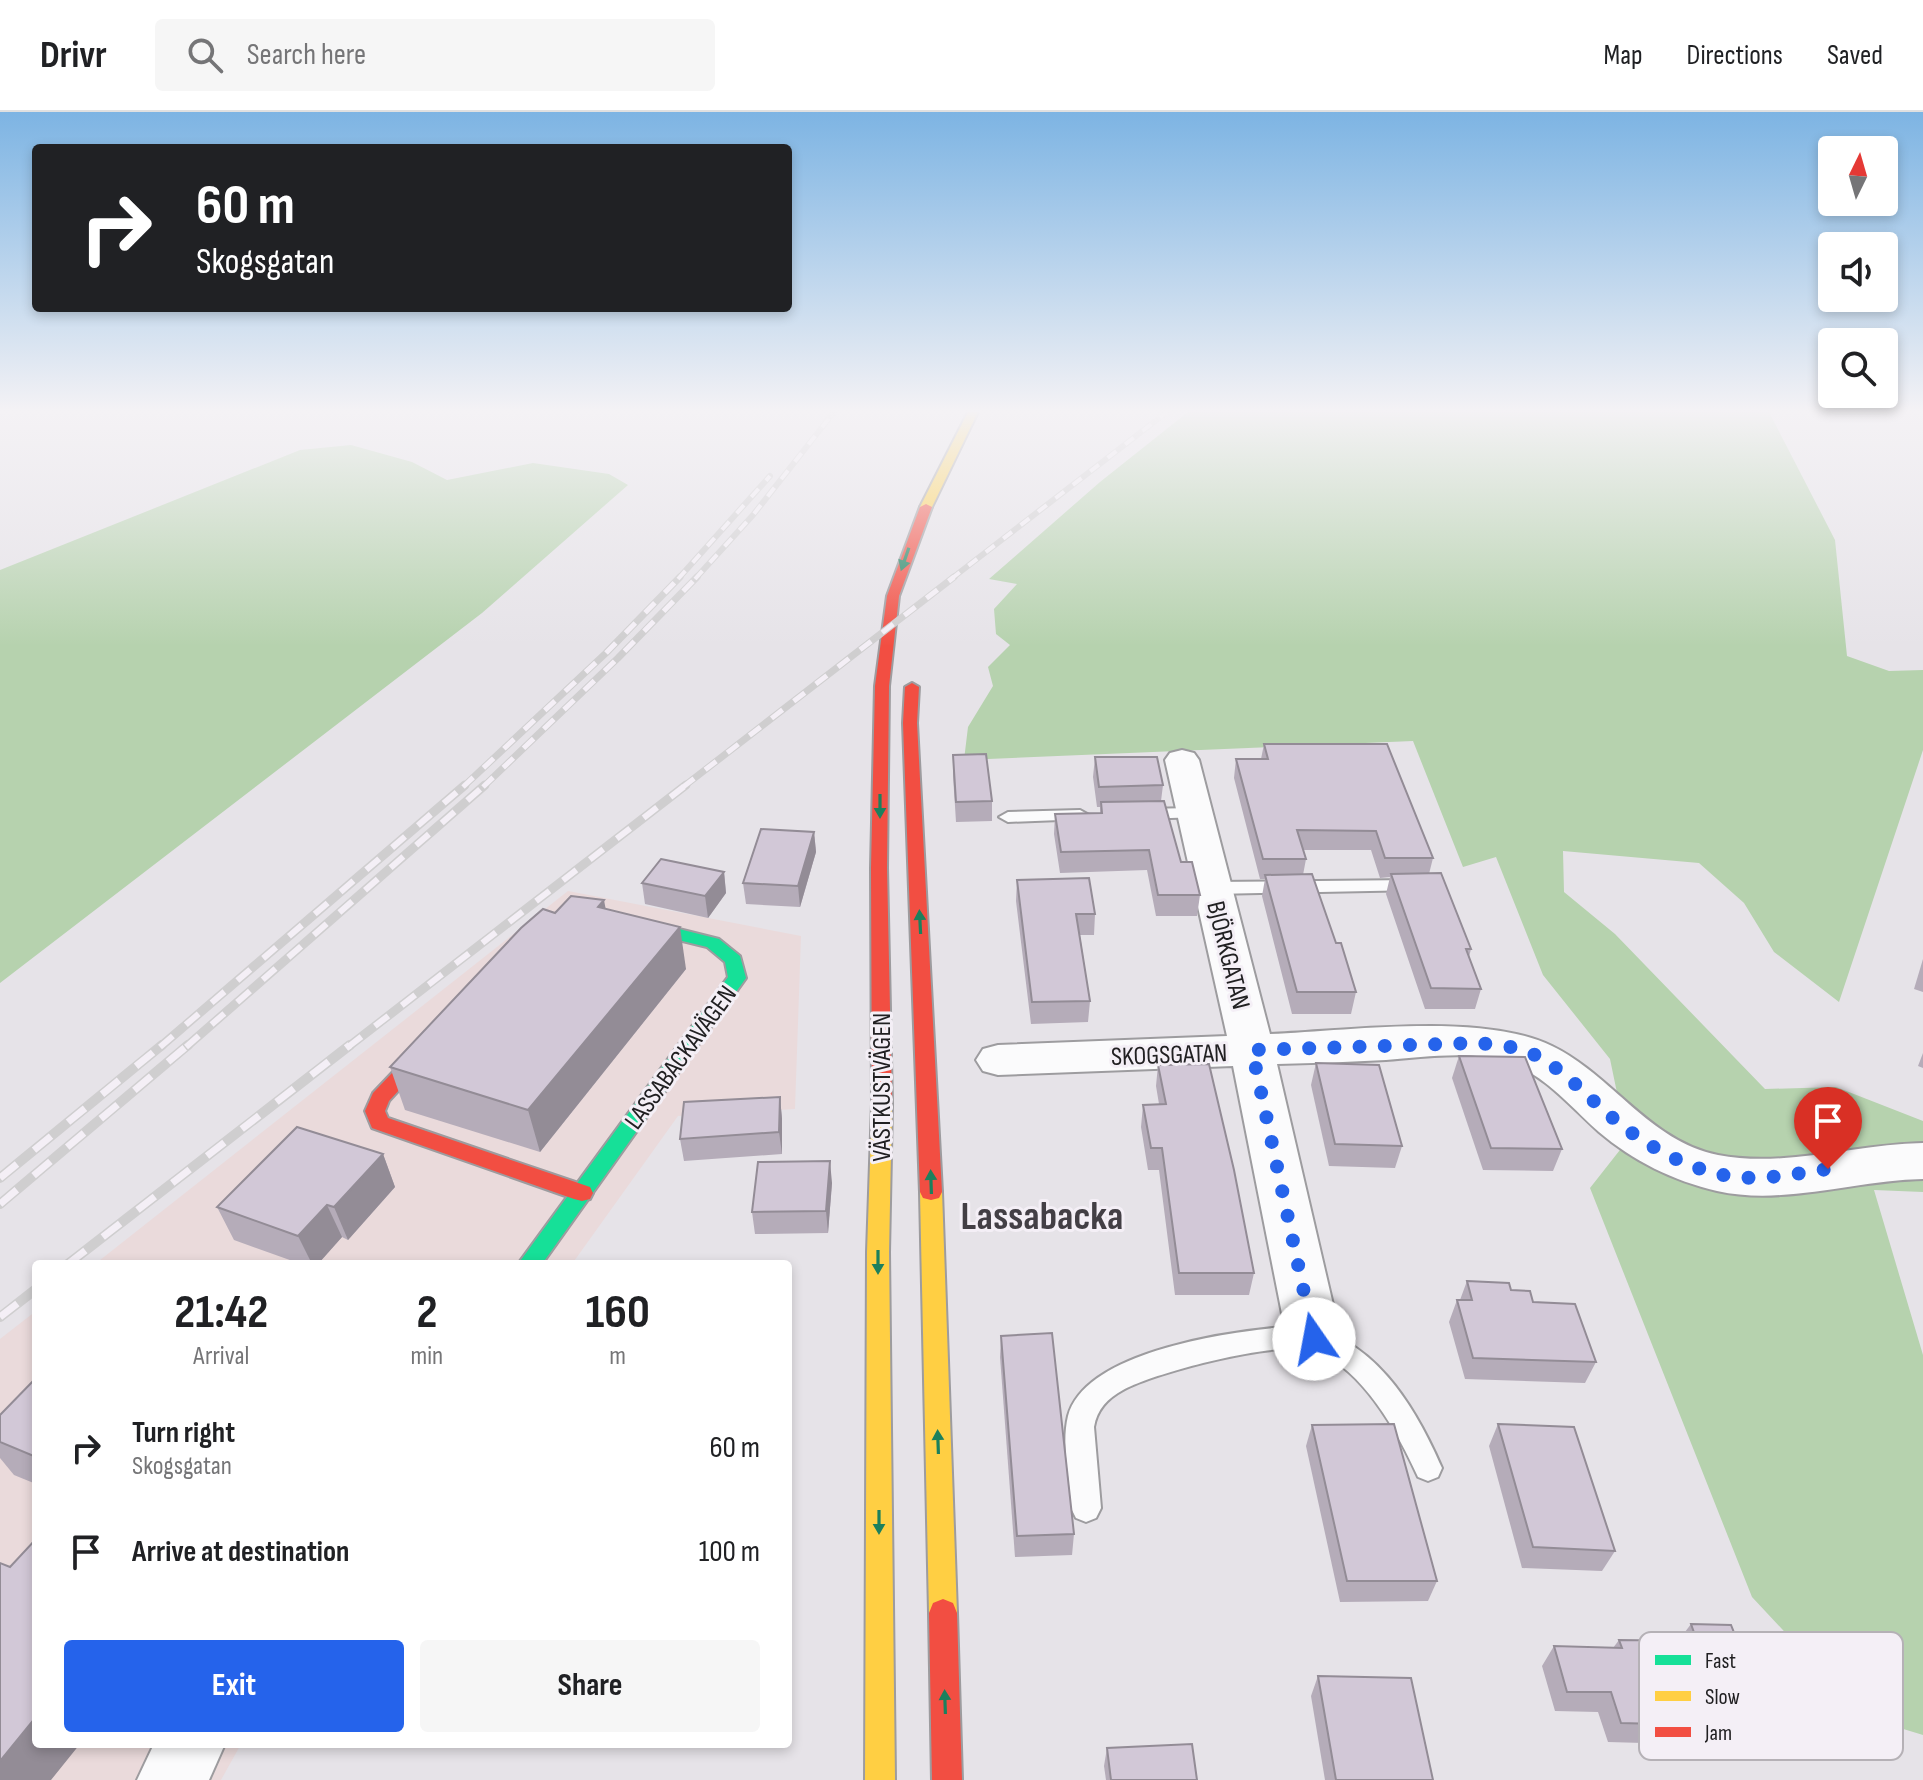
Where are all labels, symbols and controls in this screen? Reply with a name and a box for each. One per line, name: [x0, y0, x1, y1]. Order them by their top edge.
search box: [155, 19, 715, 91]
text: Drivr: [40, 33, 107, 78]
icon: search: [183, 33, 227, 77]
text: Search here: [247, 37, 366, 73]
text: Map: [1604, 39, 1643, 72]
text: Directions: [1687, 39, 1783, 72]
text: Saved: [1827, 39, 1883, 72]
north arrow: [1818, 136, 1898, 216]
map controls: [1818, 136, 1898, 408]
text: 60 m: [196, 173, 295, 240]
icon: right: [64, 176, 168, 280]
button: sound: [1818, 232, 1898, 312]
text: Skogsgatan: [196, 241, 334, 284]
button: search: [1818, 328, 1898, 408]
one-way arrow: [899, 547, 911, 571]
one-way arrow: [874, 794, 886, 819]
street label: BJÖRKGATAN: [1199, 898, 1256, 1013]
one-way arrow: [913, 909, 926, 934]
street label: LASSABACKAVÄGEN: [619, 980, 744, 1136]
street label: VÄSTKUSTVÄGEN: [867, 1013, 898, 1161]
street label: SKOGSGATAN: [1110, 1038, 1228, 1073]
pin: [1794, 1087, 1862, 1169]
icon: arrive: [1806, 1099, 1850, 1143]
one-way arrow: [925, 1169, 937, 1194]
district label: Lassabacka: [961, 1193, 1123, 1241]
one-way arrow: [872, 1250, 884, 1275]
text: 21:42: [174, 1284, 268, 1341]
text: 2: [416, 1284, 437, 1341]
text: 160: [585, 1284, 650, 1341]
position arrow: [1272, 1297, 1356, 1381]
text: Arrival: [193, 1341, 249, 1372]
text: min: [411, 1341, 443, 1372]
text: m: [609, 1341, 626, 1372]
text: Turn right: [132, 1415, 235, 1451]
icon: right: [64, 1426, 108, 1470]
one-way arrow: [931, 1429, 944, 1454]
text: 60 m: [709, 1430, 760, 1466]
text: Skogsgatan: [132, 1451, 232, 1482]
one-way arrow: [873, 1510, 885, 1535]
icon: arrive: [64, 1530, 108, 1574]
text: Arrive at destination: [132, 1534, 349, 1570]
text: 100 m: [699, 1534, 760, 1570]
legend: [1639, 1632, 1903, 1760]
button: Exit: [64, 1640, 404, 1732]
button: Share: [420, 1640, 760, 1732]
text: Fast: [1705, 1648, 1736, 1675]
text: Slow: [1705, 1684, 1740, 1711]
one-way arrow: [938, 1689, 951, 1714]
text: Jam: [1704, 1720, 1732, 1747]

